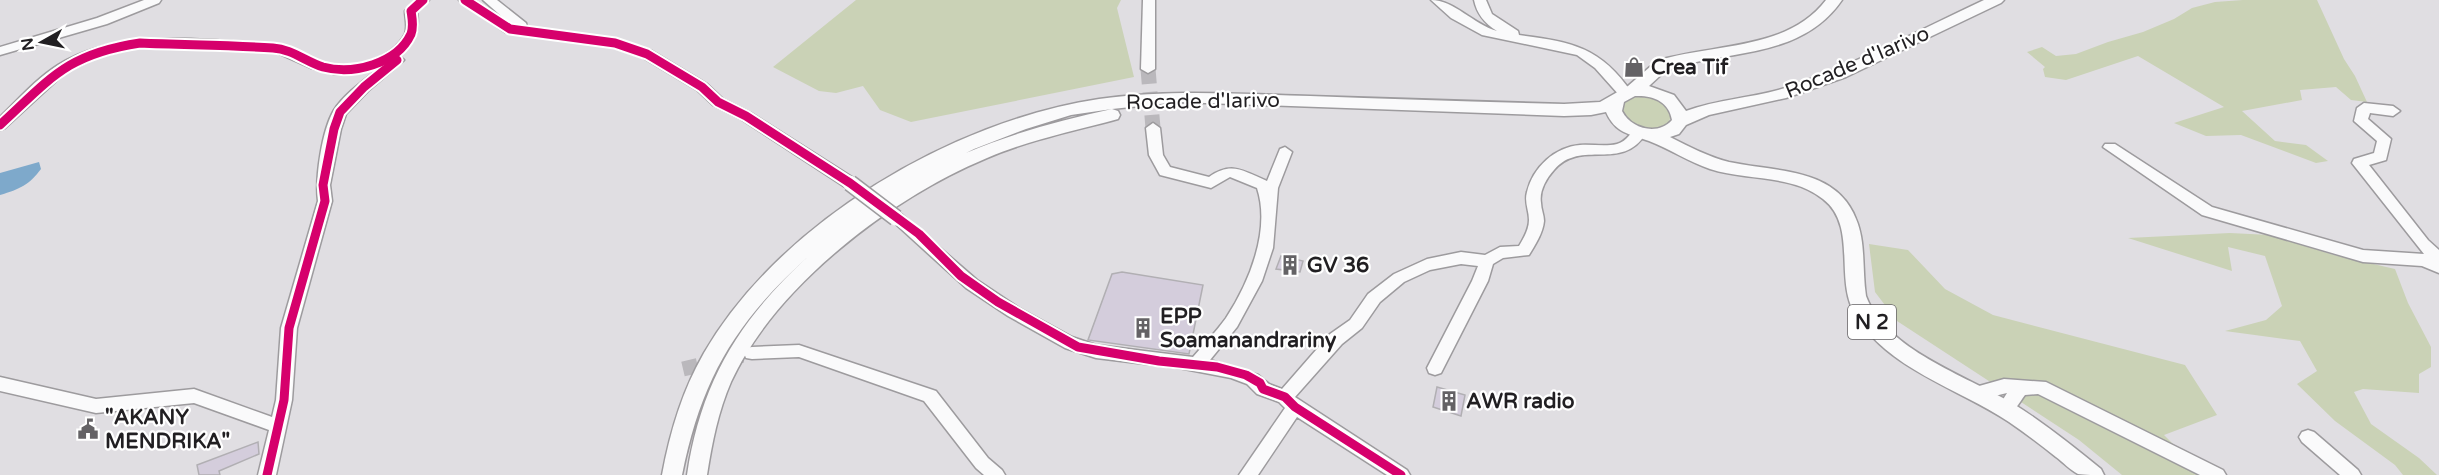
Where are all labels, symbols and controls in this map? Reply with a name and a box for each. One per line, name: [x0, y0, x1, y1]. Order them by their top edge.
north arrow: [12, 12, 72, 72]
street label: Rocade d'Iarivo: [1781, 21, 1933, 104]
text: N: [17, 36, 39, 52]
shop icon: Crea Tif: [1622, 55, 1646, 79]
place label: Crea Tif: [1651, 55, 1729, 80]
street label: Rocade d'Iarivo: [1126, 88, 1280, 115]
building icon: GV 36: [1278, 253, 1302, 277]
place label: GV 36: [1307, 253, 1369, 278]
place label: EPP Soamanandrariny: [1160, 304, 1337, 353]
road number: N 2: [1848, 305, 1896, 339]
building icon: EPP Soamanandrariny: [1131, 316, 1155, 340]
building icon: AWR radio: [1437, 389, 1461, 413]
place label: AWR radio: [1466, 389, 1575, 414]
place label: "AKANY MENDRIKA": [105, 405, 230, 454]
public building icon: "AKANY MENDRIKA": [76, 417, 100, 441]

